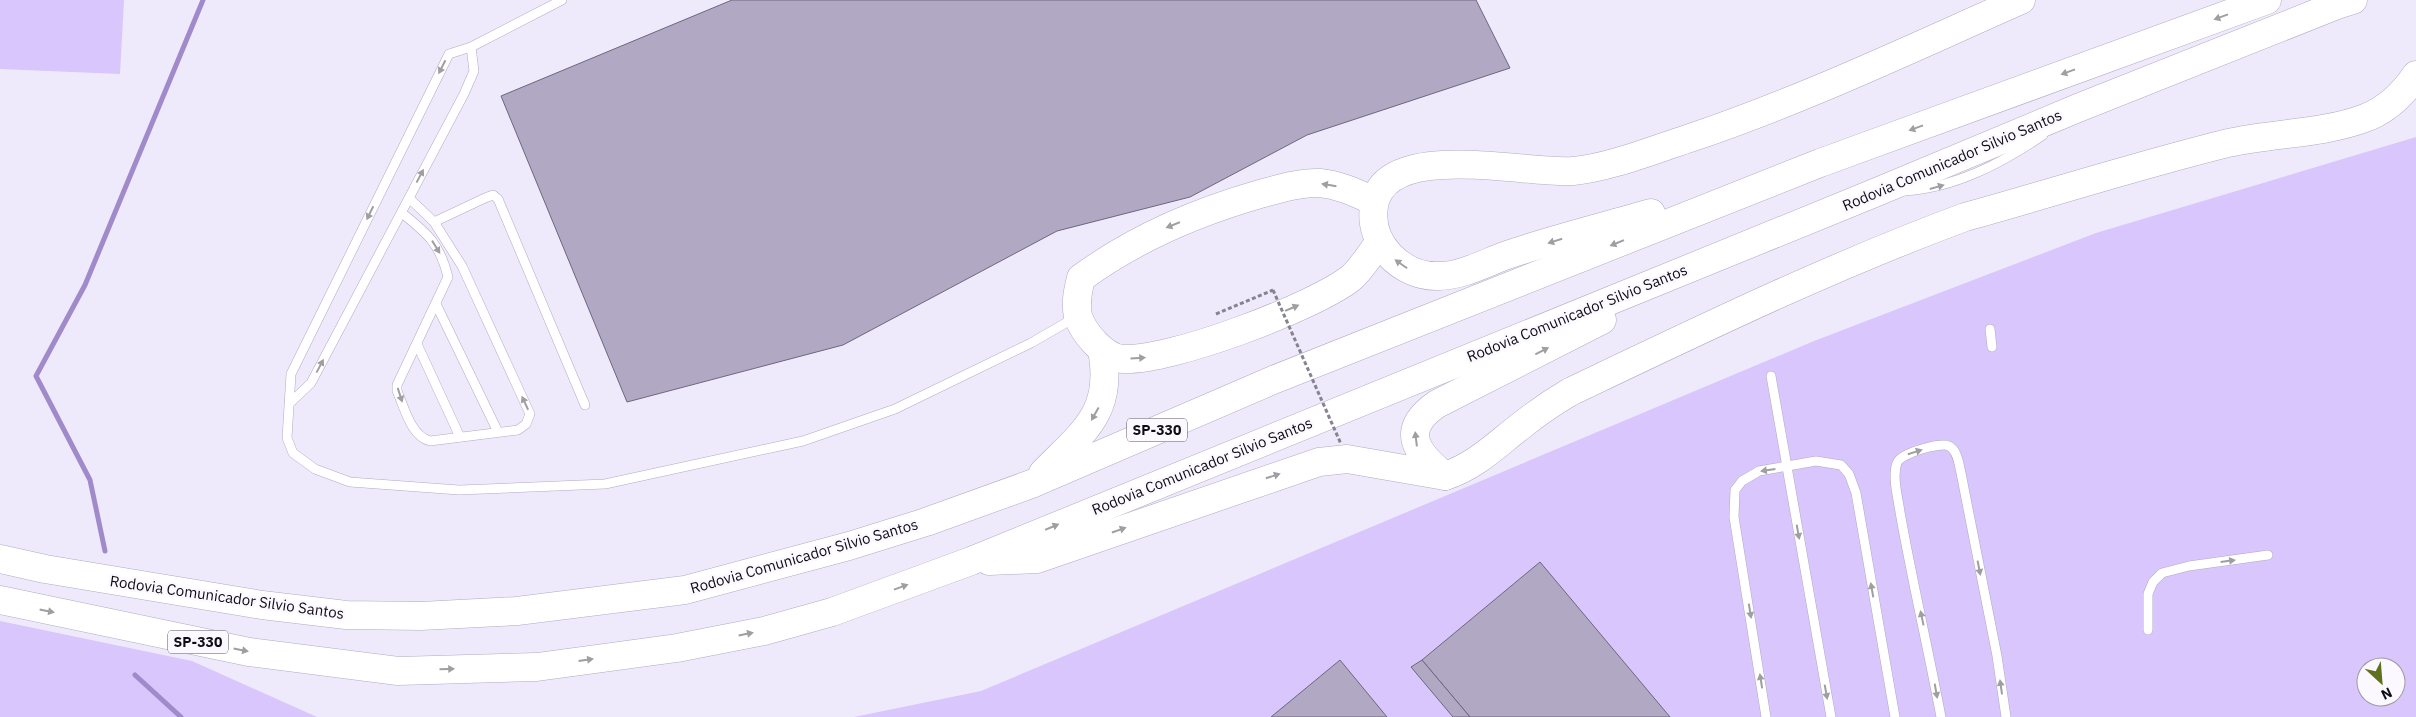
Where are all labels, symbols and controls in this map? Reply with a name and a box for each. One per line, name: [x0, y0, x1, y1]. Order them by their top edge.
one-way arrow: [2213, 13, 2228, 21]
one-way arrow: [438, 60, 446, 74]
one-way arrow: [2061, 69, 2076, 76]
street label: Rodovia Comunicador Silvio Santos: [1840, 105, 2064, 215]
one-way arrow: [1908, 125, 1923, 132]
one-way arrow: [416, 169, 425, 183]
one-way arrow: [1320, 180, 1336, 188]
one-way arrow: [1930, 183, 1945, 191]
one-way arrow: [366, 205, 374, 220]
one-way arrow: [1166, 222, 1180, 230]
one-way arrow: [1547, 238, 1562, 246]
one-way arrow: [1609, 239, 1624, 247]
one-way arrow: [432, 241, 441, 254]
one-way arrow: [1394, 259, 1408, 269]
street label: Rodovia Comunicador Silvio Santos: [1464, 260, 1690, 366]
one-way arrow: [1285, 304, 1300, 312]
one-way arrow: [1535, 347, 1549, 355]
one-way arrow: [1131, 354, 1147, 362]
one-way arrow: [316, 359, 324, 373]
one-way arrow: [397, 388, 404, 403]
one-way arrow: [521, 396, 529, 410]
one-way arrow: [1091, 407, 1100, 420]
street label: Rodovia Comunicador Silvio Santos: [1089, 413, 1315, 519]
road number: SP-330: [1127, 418, 1187, 442]
one-way arrow: [1412, 431, 1420, 447]
one-way arrow: [1907, 448, 1922, 455]
one-way arrow: [1760, 466, 1776, 474]
one-way arrow: [1265, 472, 1280, 480]
street label: Rodovia Comunicador Silvio Santos: [688, 514, 920, 598]
one-way arrow: [1045, 523, 1059, 531]
one-way arrow: [1794, 525, 1802, 541]
one-way arrow: [1112, 526, 1127, 533]
one-way arrow: [2221, 557, 2237, 565]
one-way arrow: [1975, 561, 1983, 576]
street label: Rodovia Comunicador Silvio Santos: [109, 571, 345, 623]
one-way arrow: [1868, 582, 1876, 598]
one-way arrow: [894, 583, 909, 591]
one-way arrow: [1746, 603, 1754, 619]
one-way arrow: [40, 608, 56, 616]
one-way arrow: [1918, 611, 1926, 626]
road number: SP-330: [168, 630, 228, 654]
one-way arrow: [738, 630, 754, 638]
one-way arrow: [233, 647, 249, 655]
one-way arrow: [578, 656, 594, 664]
north arrow: [2356, 657, 2406, 707]
one-way arrow: [439, 665, 455, 673]
one-way arrow: [1756, 673, 1764, 689]
one-way arrow: [1997, 678, 2005, 694]
text: N: [2378, 683, 2395, 704]
one-way arrow: [1933, 684, 1941, 700]
one-way arrow: [1823, 685, 1831, 701]

